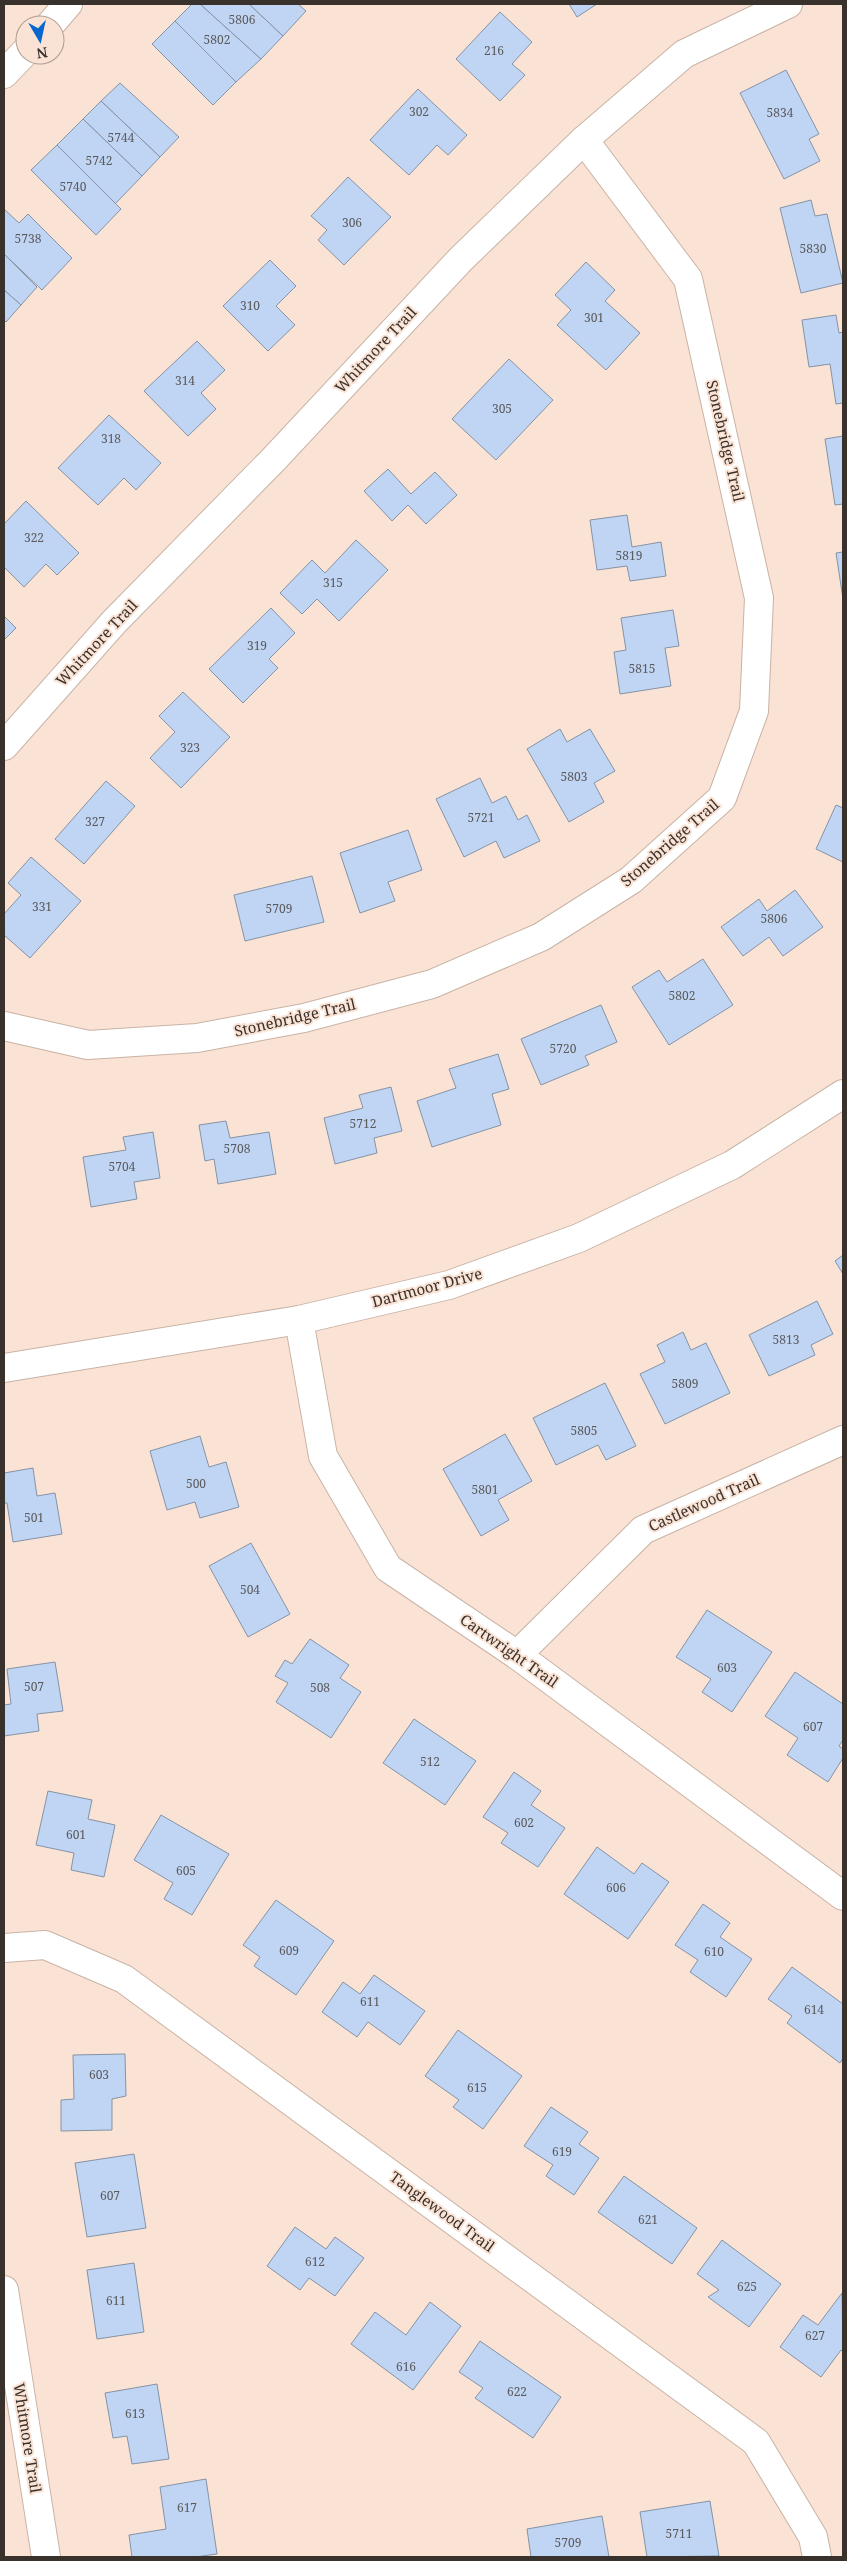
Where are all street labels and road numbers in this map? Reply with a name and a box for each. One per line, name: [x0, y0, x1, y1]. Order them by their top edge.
street label: Whitmore Trail: [330, 302, 421, 397]
street label: Stonebridge Trail: [702, 378, 750, 504]
street label: Whitmore Trail: [51, 595, 142, 690]
street label: Stonebridge Trail: [616, 794, 723, 890]
street label: Stonebridge Trail: [232, 993, 358, 1041]
street label: Dartmoor Drive: [369, 1263, 484, 1311]
street label: Castlewood Trail: [645, 1468, 763, 1536]
street label: Cartwright Trail: [457, 1609, 563, 1692]
street label: Tanglewood Trail: [386, 2166, 499, 2256]
street label: Whitmore Trail: [9, 2381, 47, 2495]

